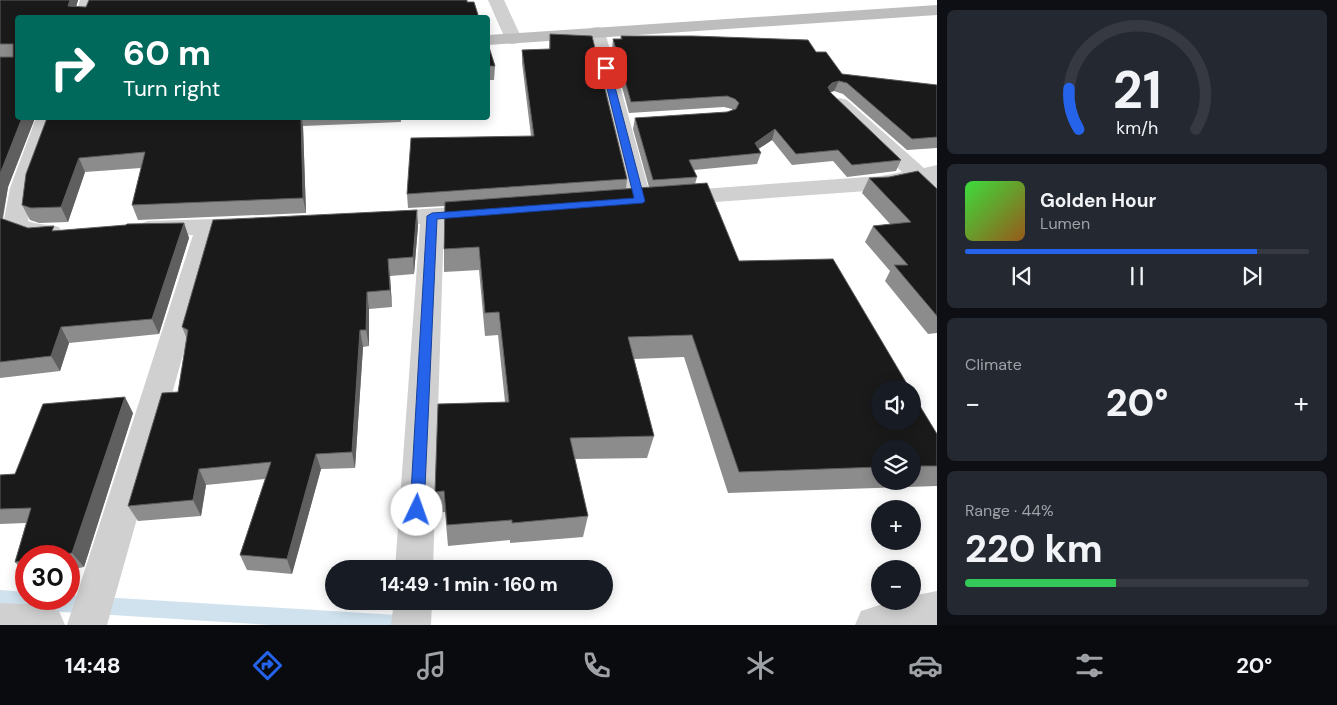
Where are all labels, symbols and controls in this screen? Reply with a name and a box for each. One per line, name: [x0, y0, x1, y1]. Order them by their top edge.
text: 60 m: [123, 30, 211, 76]
icon: right: [40, 35, 105, 100]
pin: [585, 47, 627, 89]
icon: arrive: [592, 54, 620, 82]
text: 21: [1113, 56, 1161, 124]
text: Turn right: [123, 74, 220, 103]
text: km/h: [1116, 116, 1158, 140]
text: Golden Hour: [1040, 188, 1156, 213]
text: Lumen: [1040, 213, 1090, 234]
icon: previous: [1008, 262, 1036, 290]
icon: pause: [1123, 262, 1151, 290]
icon: next: [1238, 262, 1266, 290]
text: Climate: [965, 354, 1022, 375]
text: 20°: [1106, 378, 1168, 428]
map controls: [871, 380, 921, 610]
button: sound: [871, 380, 921, 430]
text: −: [965, 385, 980, 422]
text: +: [1294, 385, 1309, 422]
button: layers: [871, 440, 921, 490]
position arrow: [390, 483, 442, 535]
button: +: [871, 500, 921, 550]
text: Range · 44%: [965, 500, 1053, 521]
text: 220 km: [965, 524, 1103, 574]
speed limit sign: 30: [15, 545, 80, 610]
button: −: [871, 560, 921, 610]
text: 14:49 · 1 min · 160 m: [380, 572, 558, 597]
icon: directions: [250, 648, 285, 683]
icon: music: [414, 648, 449, 683]
icon: phone: [579, 648, 614, 683]
icon: climate: [743, 648, 778, 683]
icon: car: [908, 648, 943, 683]
icon: filters: [1072, 648, 1107, 683]
text: 14:48: [65, 651, 121, 680]
text: 20°: [1236, 651, 1272, 680]

